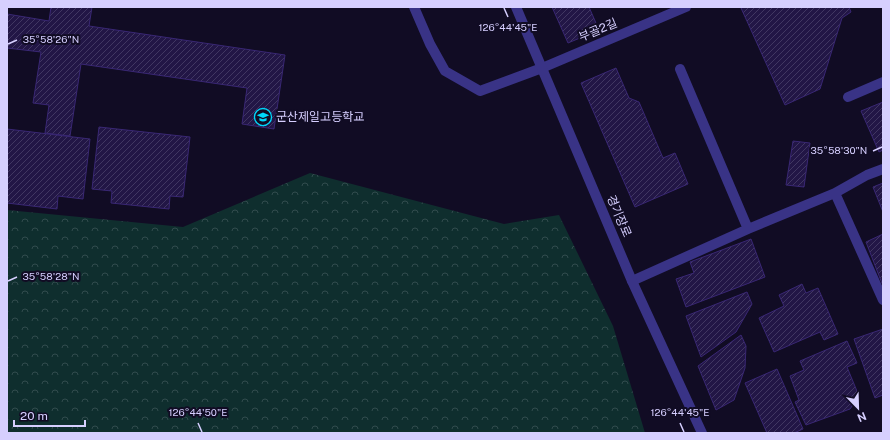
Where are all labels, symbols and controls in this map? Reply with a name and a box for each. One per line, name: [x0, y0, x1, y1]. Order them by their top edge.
street label: 부골2길: [577, 16, 619, 44]
text: 126°44'45"E: [478, 21, 538, 33]
text: 35°58'26"N: [23, 33, 79, 45]
school or university icon: 군산제일고등학교: [253, 107, 273, 127]
place label: 군산제일고등학교: [276, 110, 364, 124]
text: 35°58'30"N: [811, 144, 867, 156]
street label: 경기장로: [604, 193, 634, 239]
text: 35°58'28"N: [23, 270, 79, 282]
north arrow: [838, 388, 878, 428]
scale bar: [14, 402, 85, 428]
text: 126°44'50"E: [169, 406, 227, 418]
text: 126°44'45"E: [650, 406, 710, 418]
text: 20 m: [20, 409, 48, 423]
text: N: [856, 410, 868, 424]

